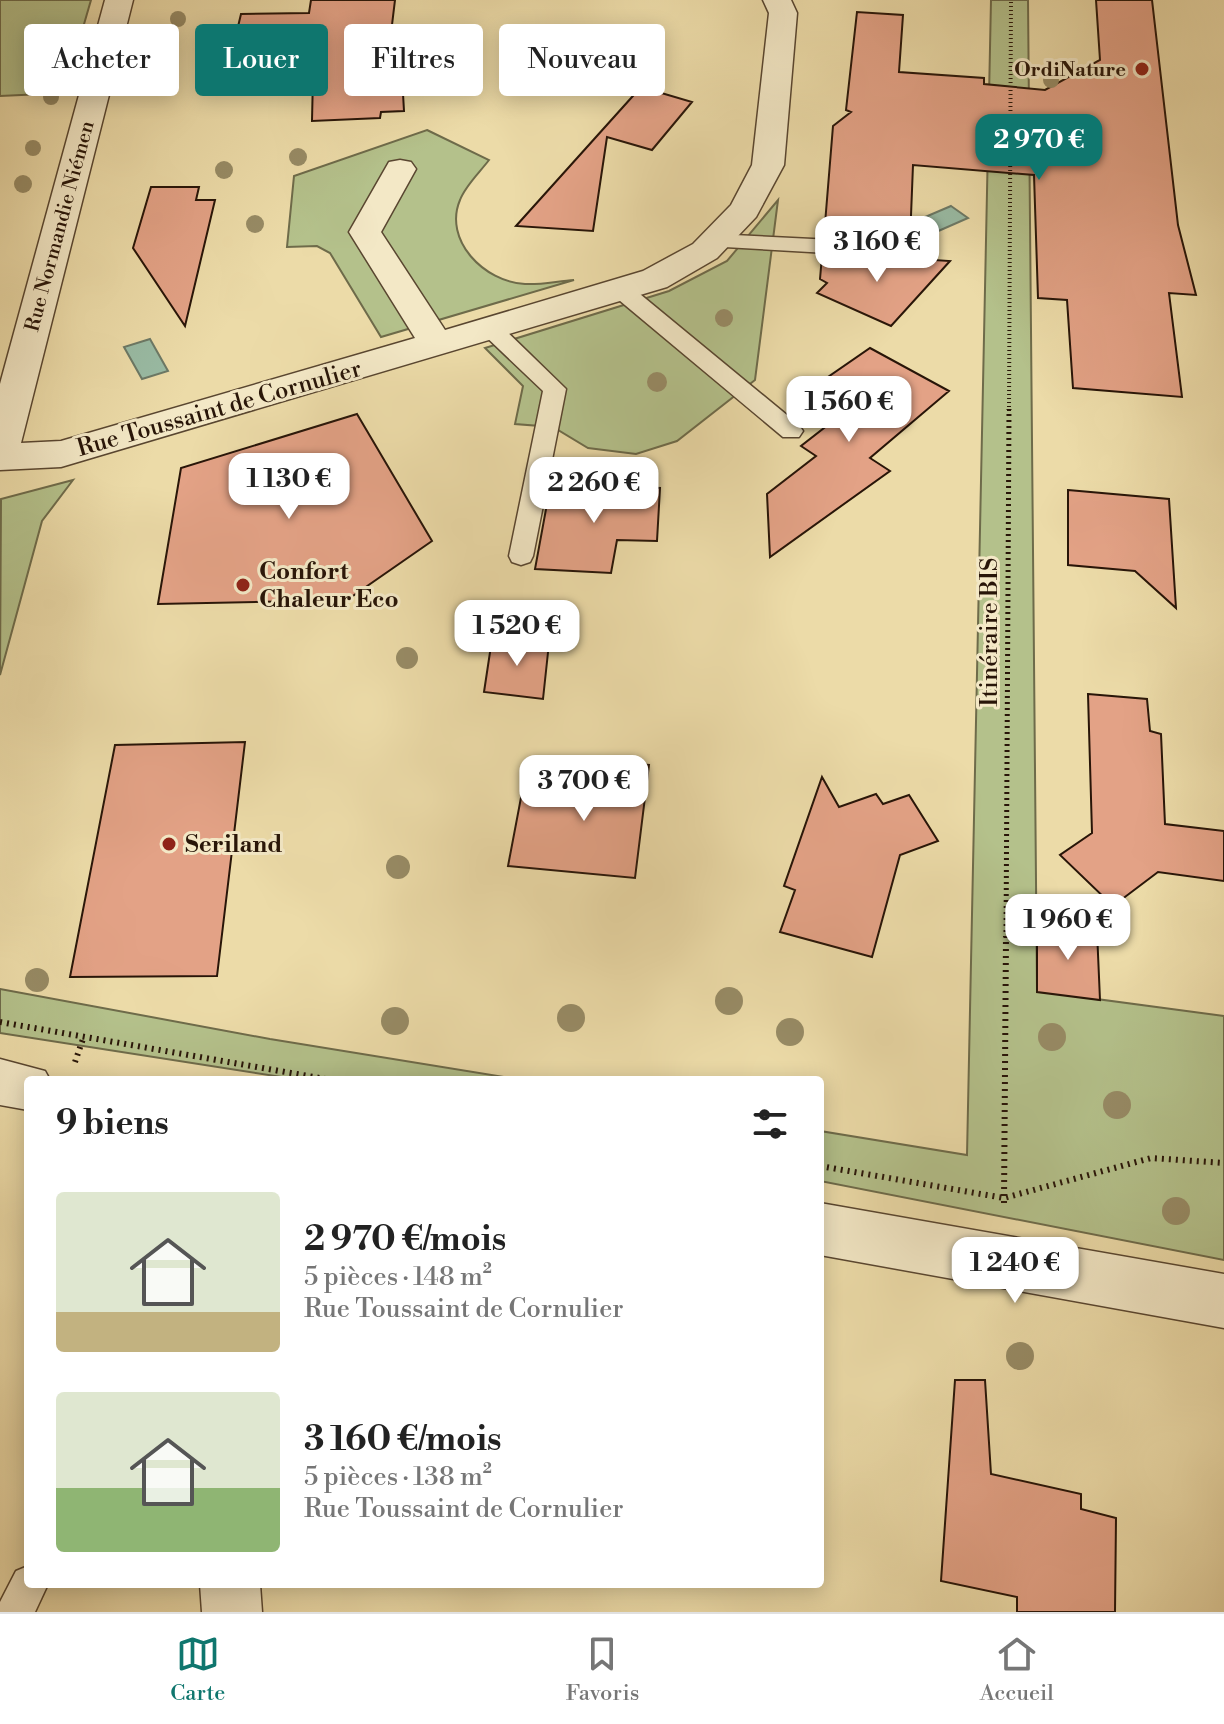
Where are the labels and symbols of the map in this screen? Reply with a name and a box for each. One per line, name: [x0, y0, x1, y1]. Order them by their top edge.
place label: OrdiNature: [1014, 58, 1126, 83]
marker: OrdiNature: [1133, 60, 1151, 78]
pin: 2 970 €: [965, 114, 1113, 182]
street label: Rue Normandie Niémen: [20, 118, 101, 335]
pin: 3 160 €: [803, 216, 951, 284]
street label: Rue Toussaint de Cornulier: [73, 354, 365, 464]
pin: 1 560 €: [775, 376, 923, 444]
pin: 1 130 €: [215, 453, 363, 521]
pin: 2 260 €: [520, 457, 668, 525]
place label: Confort Chaleur Eco: [259, 557, 399, 615]
street label: Itinéraire BIS: [975, 557, 1005, 707]
marker: Confort Chaleur Eco: [234, 576, 252, 594]
pin: 1 520 €: [443, 600, 591, 668]
pin: 3 700 €: [510, 755, 658, 823]
place label: Seriland: [185, 830, 283, 860]
marker: Seriland: [160, 835, 178, 853]
pin: 1 960 €: [994, 894, 1142, 962]
pin: 1 240 €: [941, 1237, 1089, 1305]

